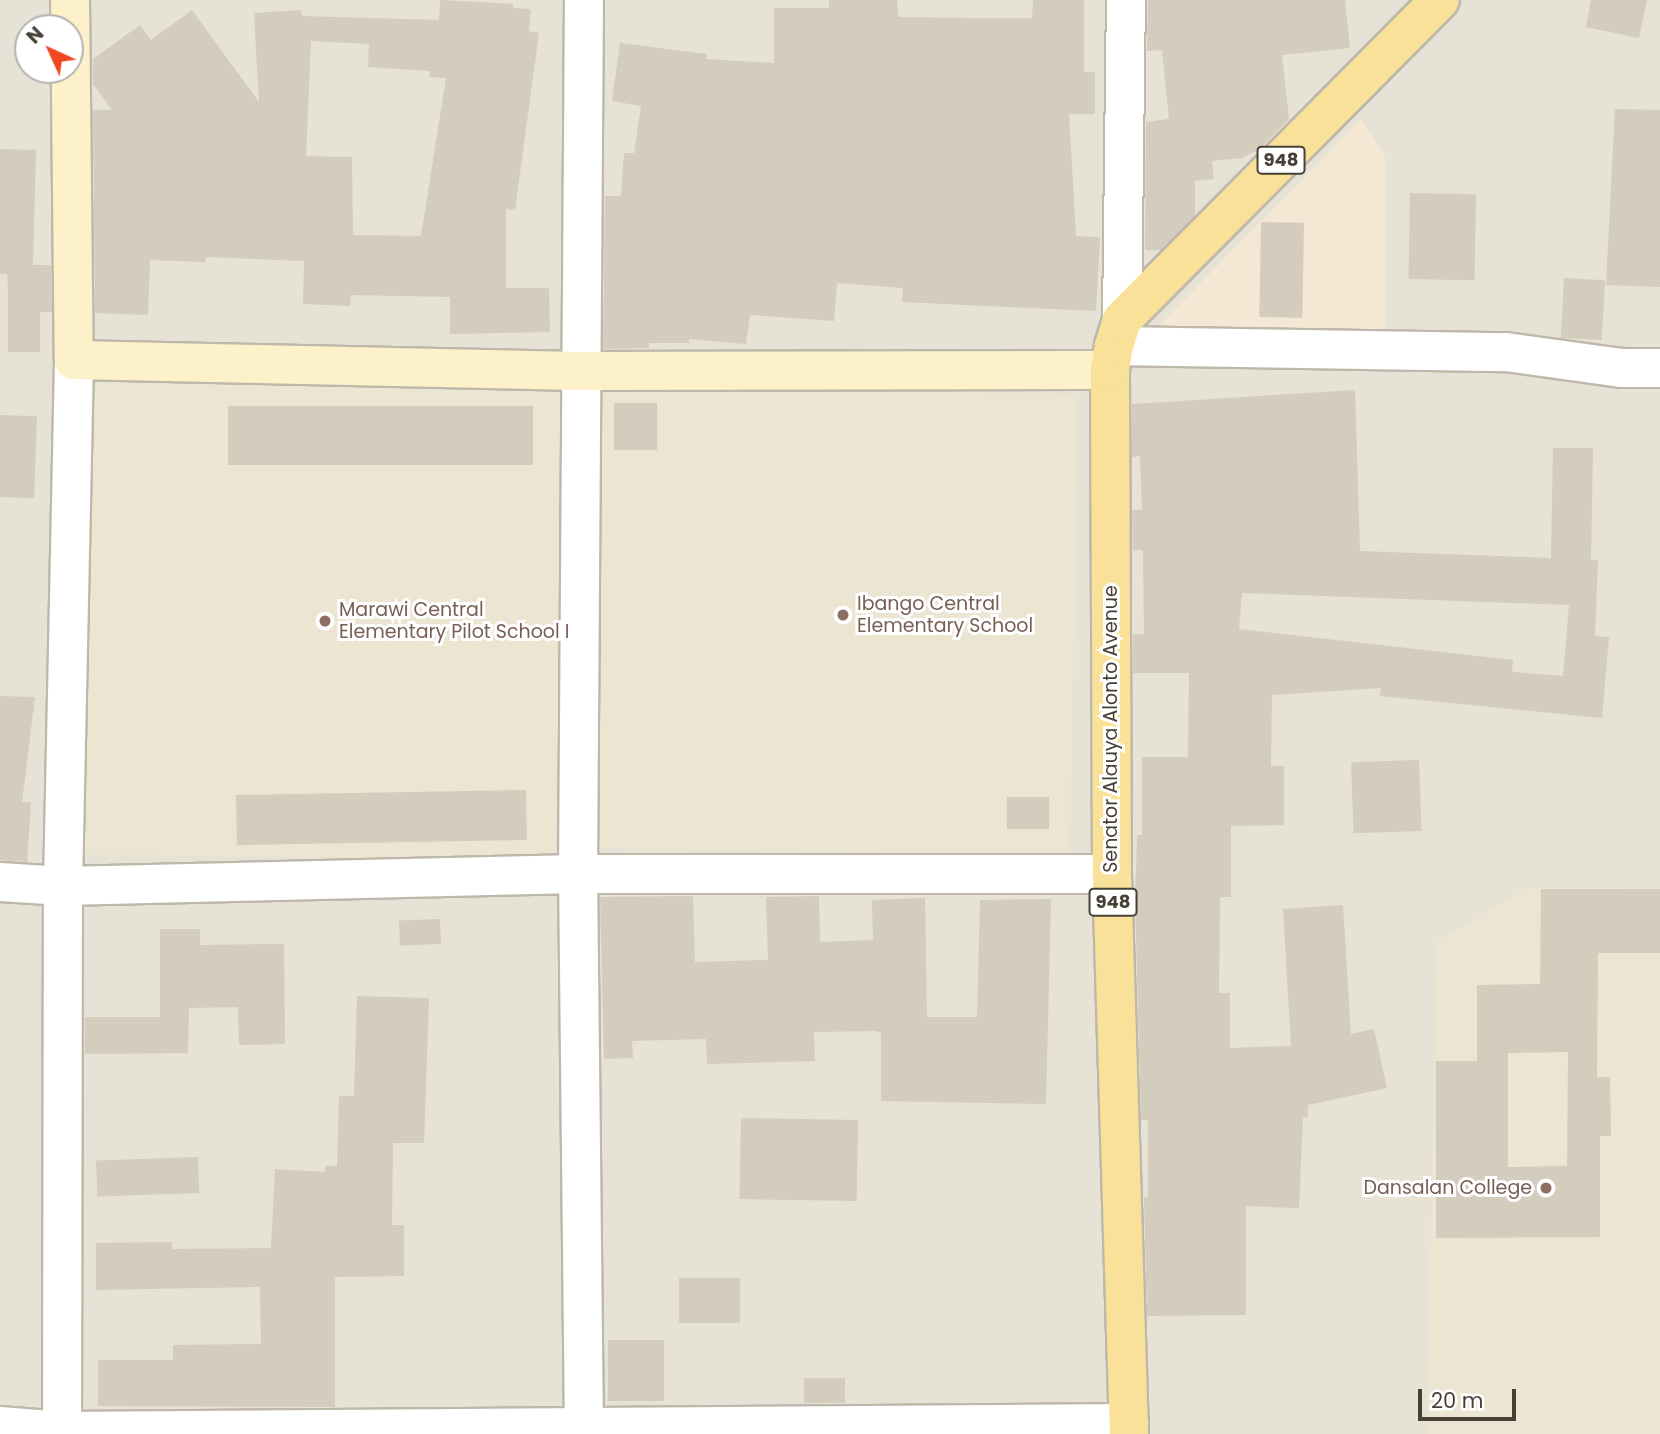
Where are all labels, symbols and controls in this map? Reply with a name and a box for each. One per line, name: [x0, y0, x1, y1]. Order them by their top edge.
north arrow: [14, 14, 84, 84]
text: N: [21, 21, 50, 50]
road number: 948: [1256, 146, 1306, 174]
street label: Senator Alauya Alonto Avenue: [1100, 585, 1122, 873]
place label: Ibango Central Elementary School: [857, 593, 1033, 637]
place label: Marawi Central Elementary Pilot School I: [339, 599, 569, 643]
marker: Ibango Central Elementary School: [835, 607, 851, 623]
marker: Marawi Central Elementary Pilot School I: [317, 613, 333, 629]
road number: 948: [1088, 888, 1138, 917]
place label: Dansalan College: [1363, 1177, 1532, 1199]
marker: Dansalan College: [1538, 1180, 1554, 1196]
scale bar: [1422, 1374, 1520, 1418]
text: 20 m: [1431, 1386, 1484, 1415]

